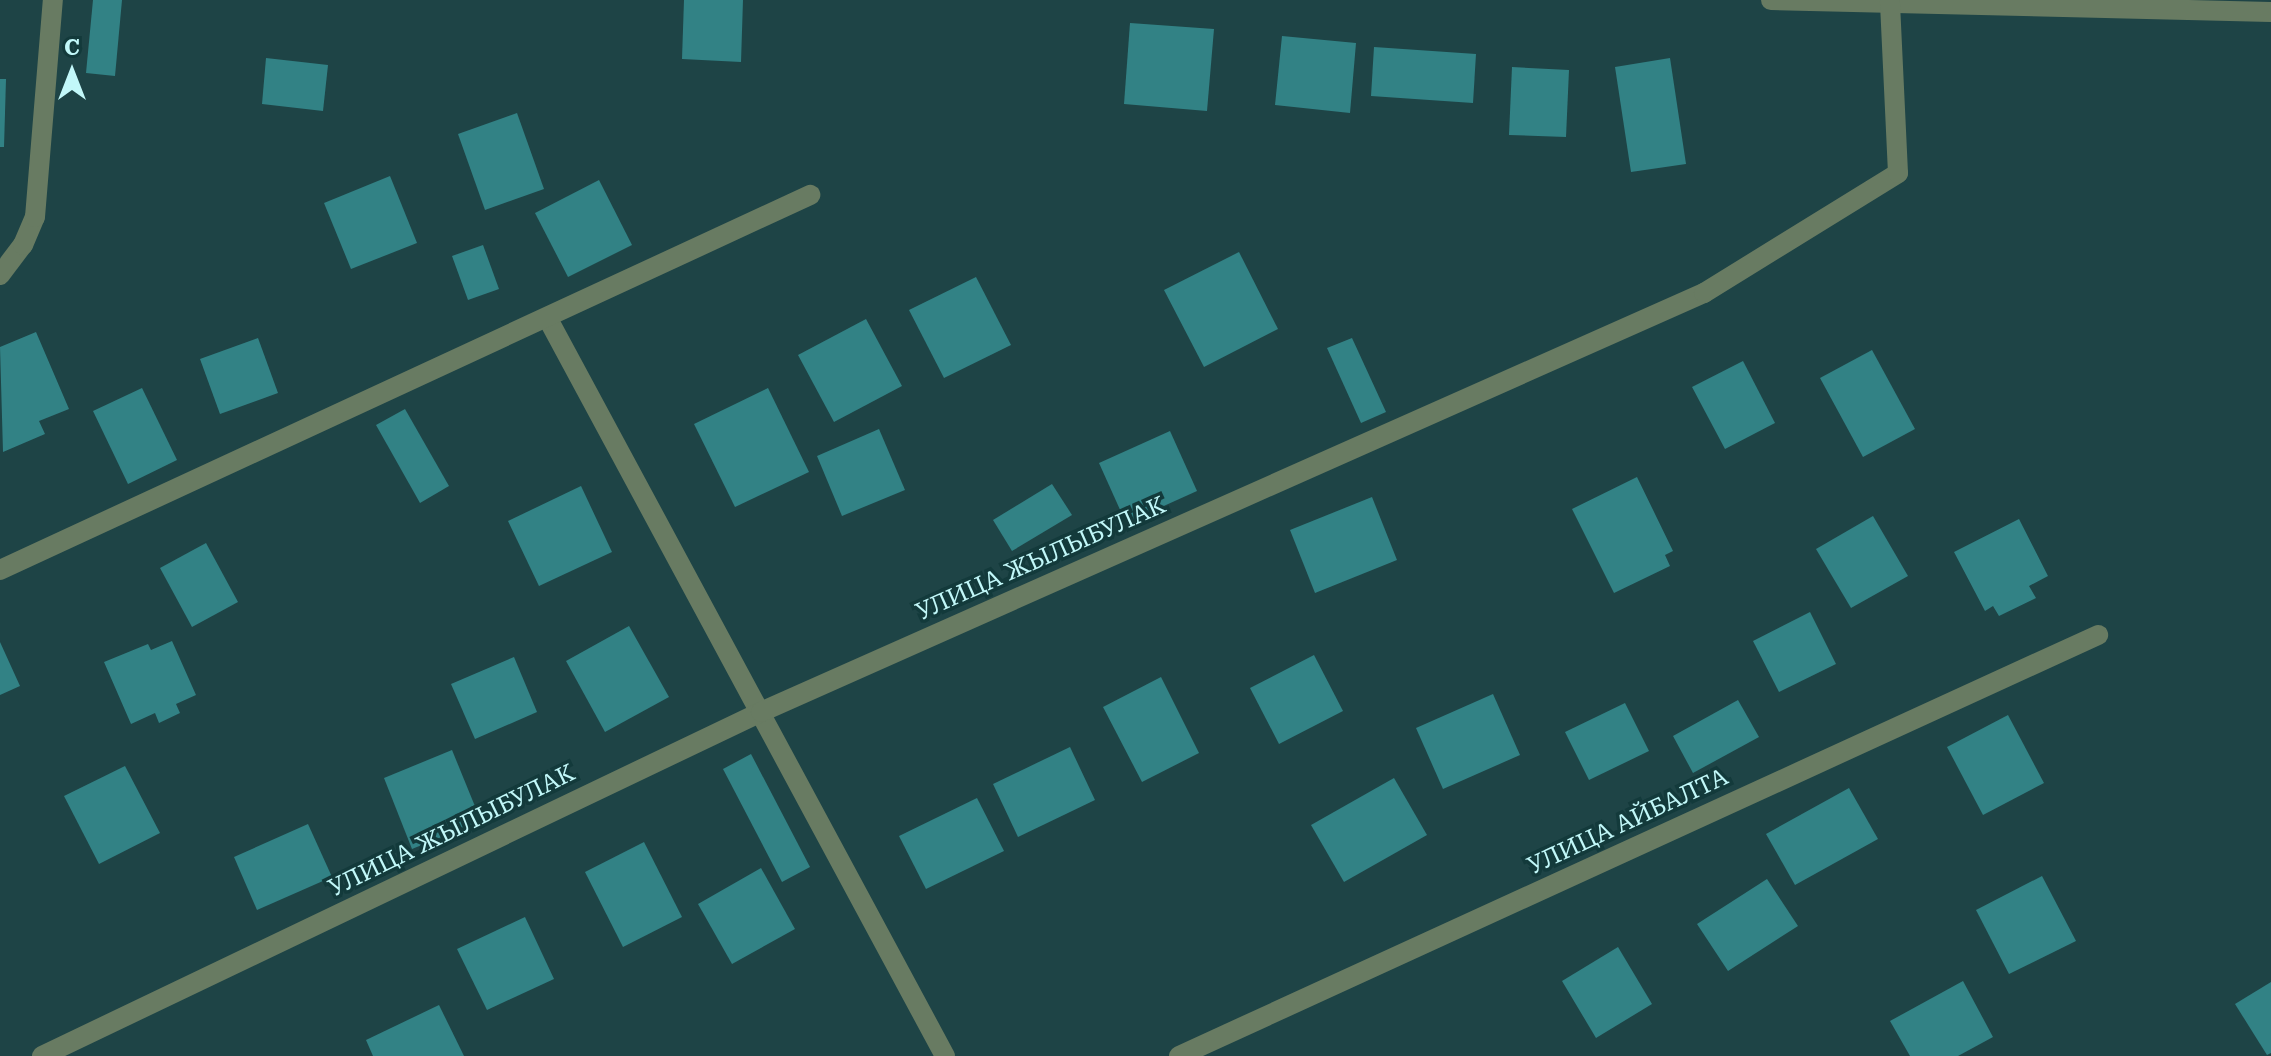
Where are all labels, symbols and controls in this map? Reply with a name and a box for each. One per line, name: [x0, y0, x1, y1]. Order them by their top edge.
north arrow: [32, 32, 112, 112]
text: С: [64, 35, 80, 60]
street label: УЛИЦА ЖЫЛЫБУЛАК: [912, 491, 1170, 627]
street label: УЛИЦА ЖЫЛЫБУЛАК: [324, 759, 580, 903]
street label: УЛИЦА АЙБАЛТА: [1523, 763, 1733, 881]

